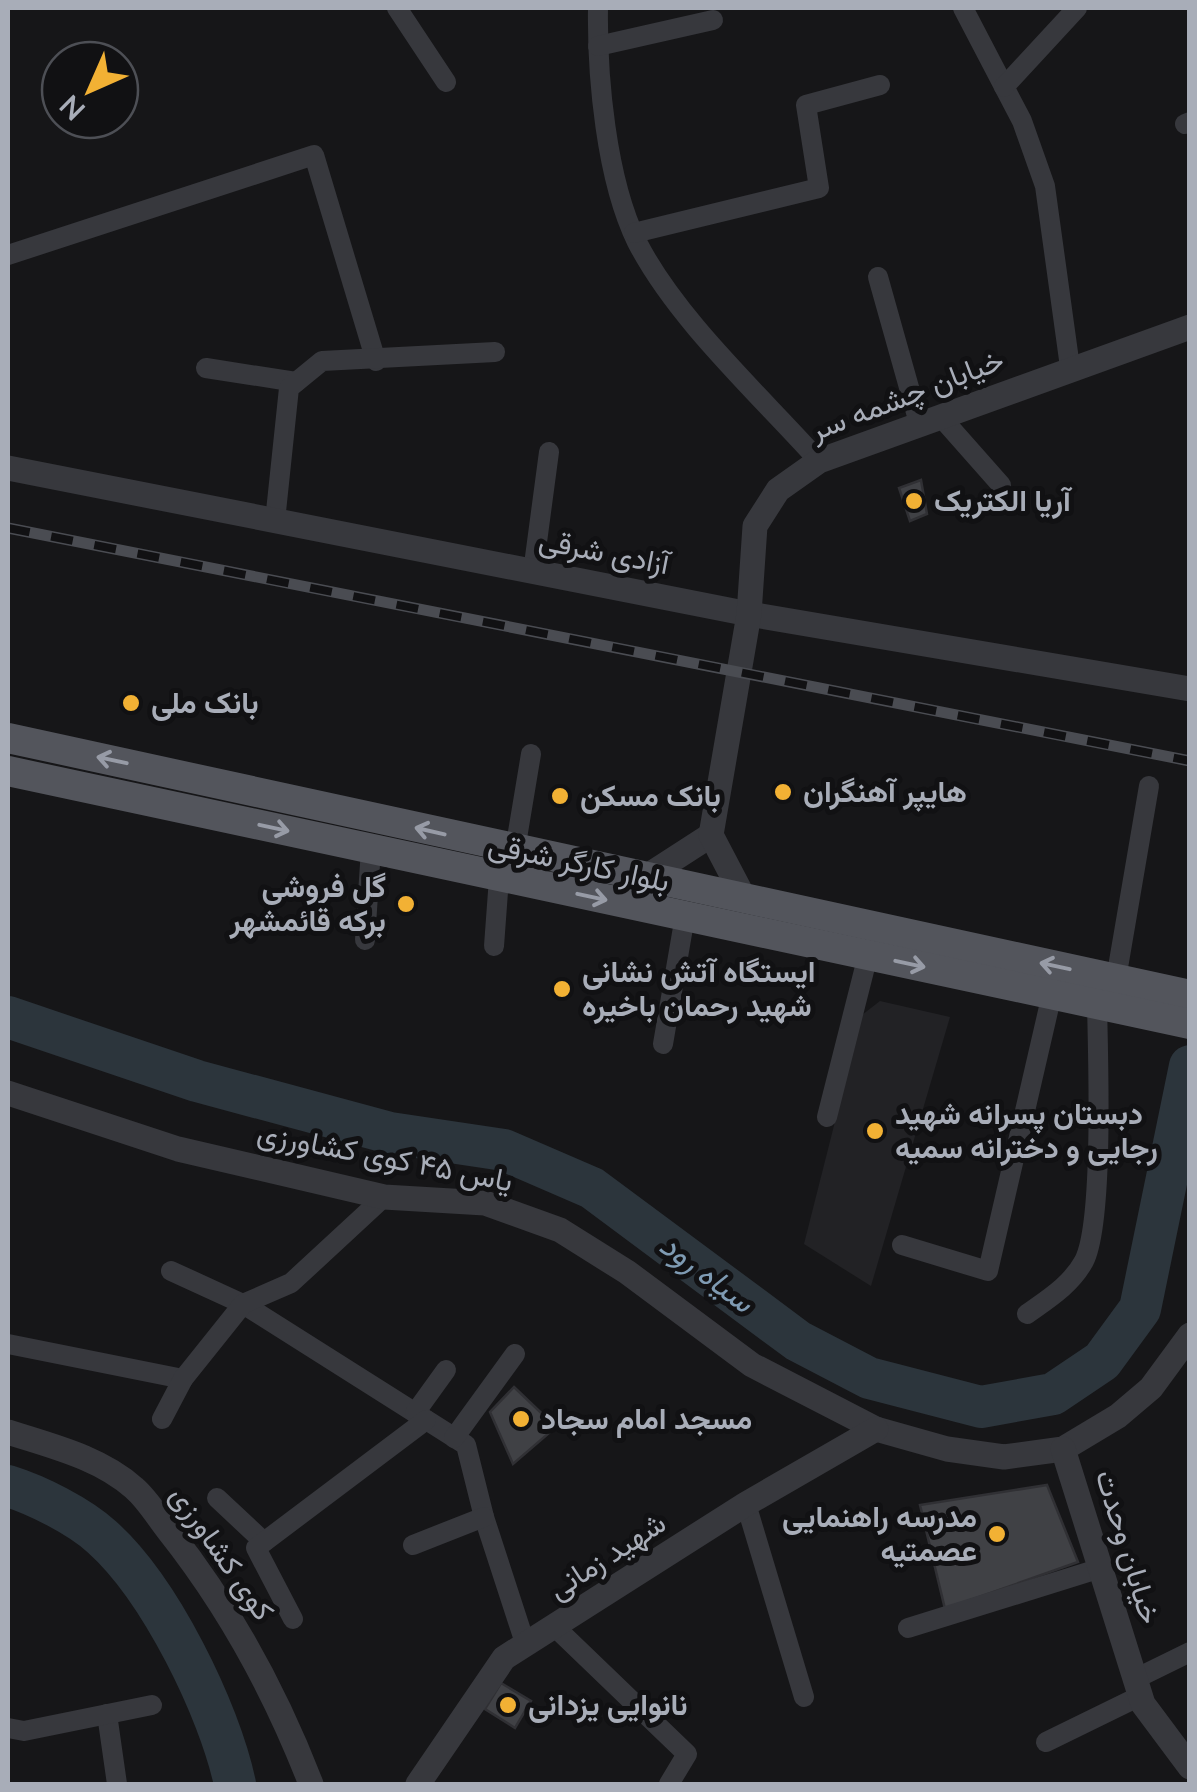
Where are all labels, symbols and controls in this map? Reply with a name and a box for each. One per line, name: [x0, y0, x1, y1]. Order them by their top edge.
north arrow: [40, 40, 140, 140]
text: N: [52, 89, 91, 128]
street label: خیابان چشمه سر: [803, 340, 1010, 451]
place label: آریا الکتریک: [934, 481, 1073, 519]
marker: آریا الکتریک: [903, 490, 925, 512]
street label: آزادی شرقی: [536, 520, 674, 583]
place label: بانک ملی: [151, 683, 259, 721]
marker: بانک ملی: [120, 692, 142, 714]
one-way arrow: [97, 750, 129, 769]
place label: هایپر آهنگران: [803, 772, 967, 812]
place label: بانک مسکن: [580, 776, 721, 814]
marker: هایپر آهنگران: [772, 781, 794, 803]
marker: بانک مسکن: [549, 785, 571, 807]
one-way arrow: [257, 820, 289, 838]
one-way arrow: [415, 820, 447, 839]
street label: بلوار کارگر شرقی: [485, 824, 673, 900]
place label: گل فروشی برکه قائمشهر: [229, 867, 386, 939]
one-way arrow: [575, 888, 607, 907]
marker: گل فروشی برکه قائمشهر: [395, 893, 417, 915]
place label: ایستگاه آتش نشانی شهید رحمان باخیره: [582, 952, 816, 1024]
one-way arrow: [1040, 955, 1072, 974]
one-way arrow: [893, 956, 925, 974]
marker: ایستگاه آتش نشانی شهید رحمان باخیره: [551, 978, 573, 1000]
place label: دبستان پسرانه شهید رجایی و دخترانه سمیه: [895, 1094, 1158, 1166]
street label: یاس ۴۵ کوی کشاورزی: [254, 1113, 516, 1199]
marker: دبستان پسرانه شهید رجایی و دخترانه سمیه: [864, 1120, 886, 1142]
water label: سیاه رود: [652, 1224, 763, 1322]
place label: مسجد امام سجاد: [541, 1399, 752, 1438]
marker: مسجد امام سجاد: [510, 1408, 532, 1430]
street label: خیابان وحدت: [1088, 1465, 1170, 1628]
street label: کوی کشاورزی: [162, 1477, 283, 1627]
place label: مدرسه راهنمایی عصمتیه: [782, 1497, 977, 1568]
street label: شهید زمانی: [540, 1503, 673, 1607]
marker: مدرسه راهنمایی عصمتیه: [986, 1523, 1008, 1545]
place label: نانوایی یزدانی: [528, 1685, 688, 1723]
marker: نانوایی یزدانی: [497, 1694, 519, 1716]

